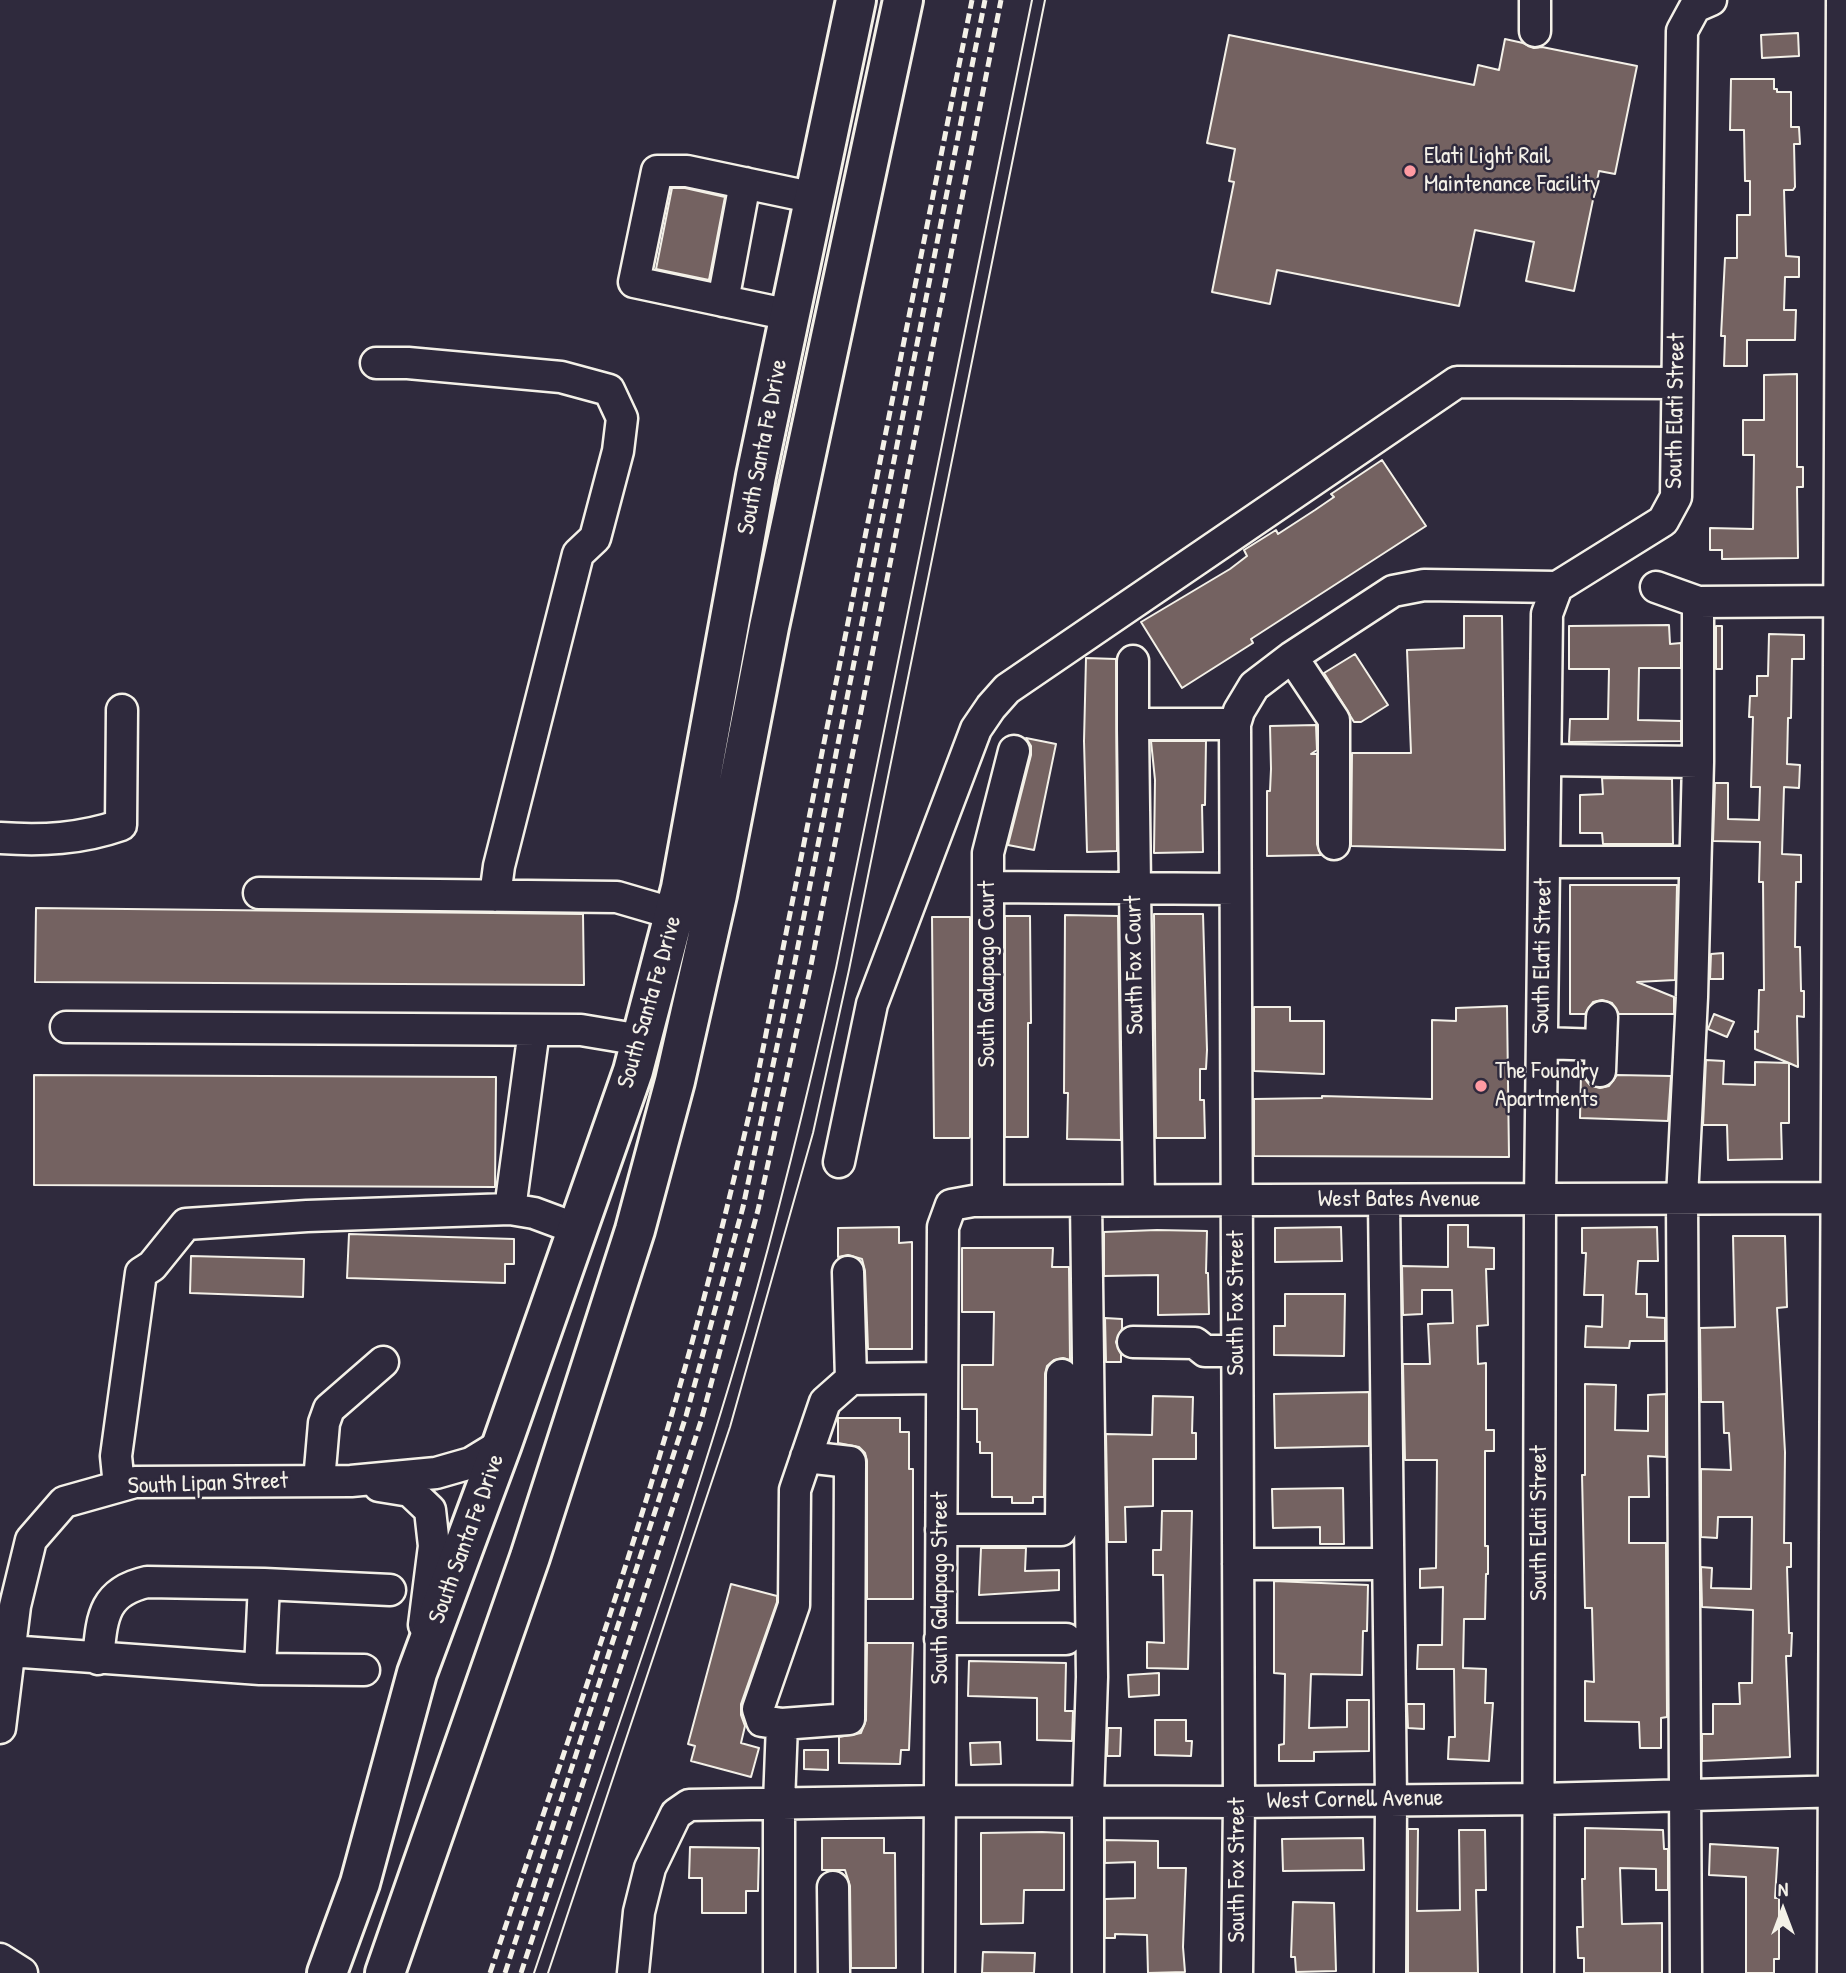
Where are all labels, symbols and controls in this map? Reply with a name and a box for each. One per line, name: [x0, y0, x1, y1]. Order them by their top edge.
place label: Elati Light Rail Maintenance Facility: [1424, 143, 1600, 199]
marker: Elati Light Rail Maintenance Facility: [1402, 163, 1418, 179]
street label: South Elati Street: [1660, 333, 1692, 489]
street label: South Santa Fe Drive: [732, 357, 794, 537]
street label: South Elati Street: [1527, 878, 1559, 1034]
street label: South Galapago Court: [974, 881, 1002, 1067]
street label: South Fox Court: [1119, 895, 1151, 1035]
street label: South Santa Fe Drive: [612, 913, 688, 1091]
place label: The Foundry Apartments: [1495, 1058, 1599, 1114]
marker: The Foundry Apartments: [1473, 1078, 1489, 1094]
street label: West Bates Avenue: [1318, 1186, 1480, 1214]
street label: South Fox Street: [1223, 1231, 1251, 1375]
street label: South Elati Street: [1526, 1445, 1554, 1601]
street label: South Santa Fe Drive: [423, 1451, 511, 1627]
street label: South Lipan Street: [127, 1467, 289, 1501]
street label: South Galapago Street: [927, 1492, 955, 1684]
street label: West Cornell Avenue: [1266, 1784, 1444, 1816]
street label: South Fox Street: [1224, 1798, 1252, 1942]
north arrow: [1748, 1875, 1818, 1945]
text: N: [1778, 1876, 1788, 1902]

